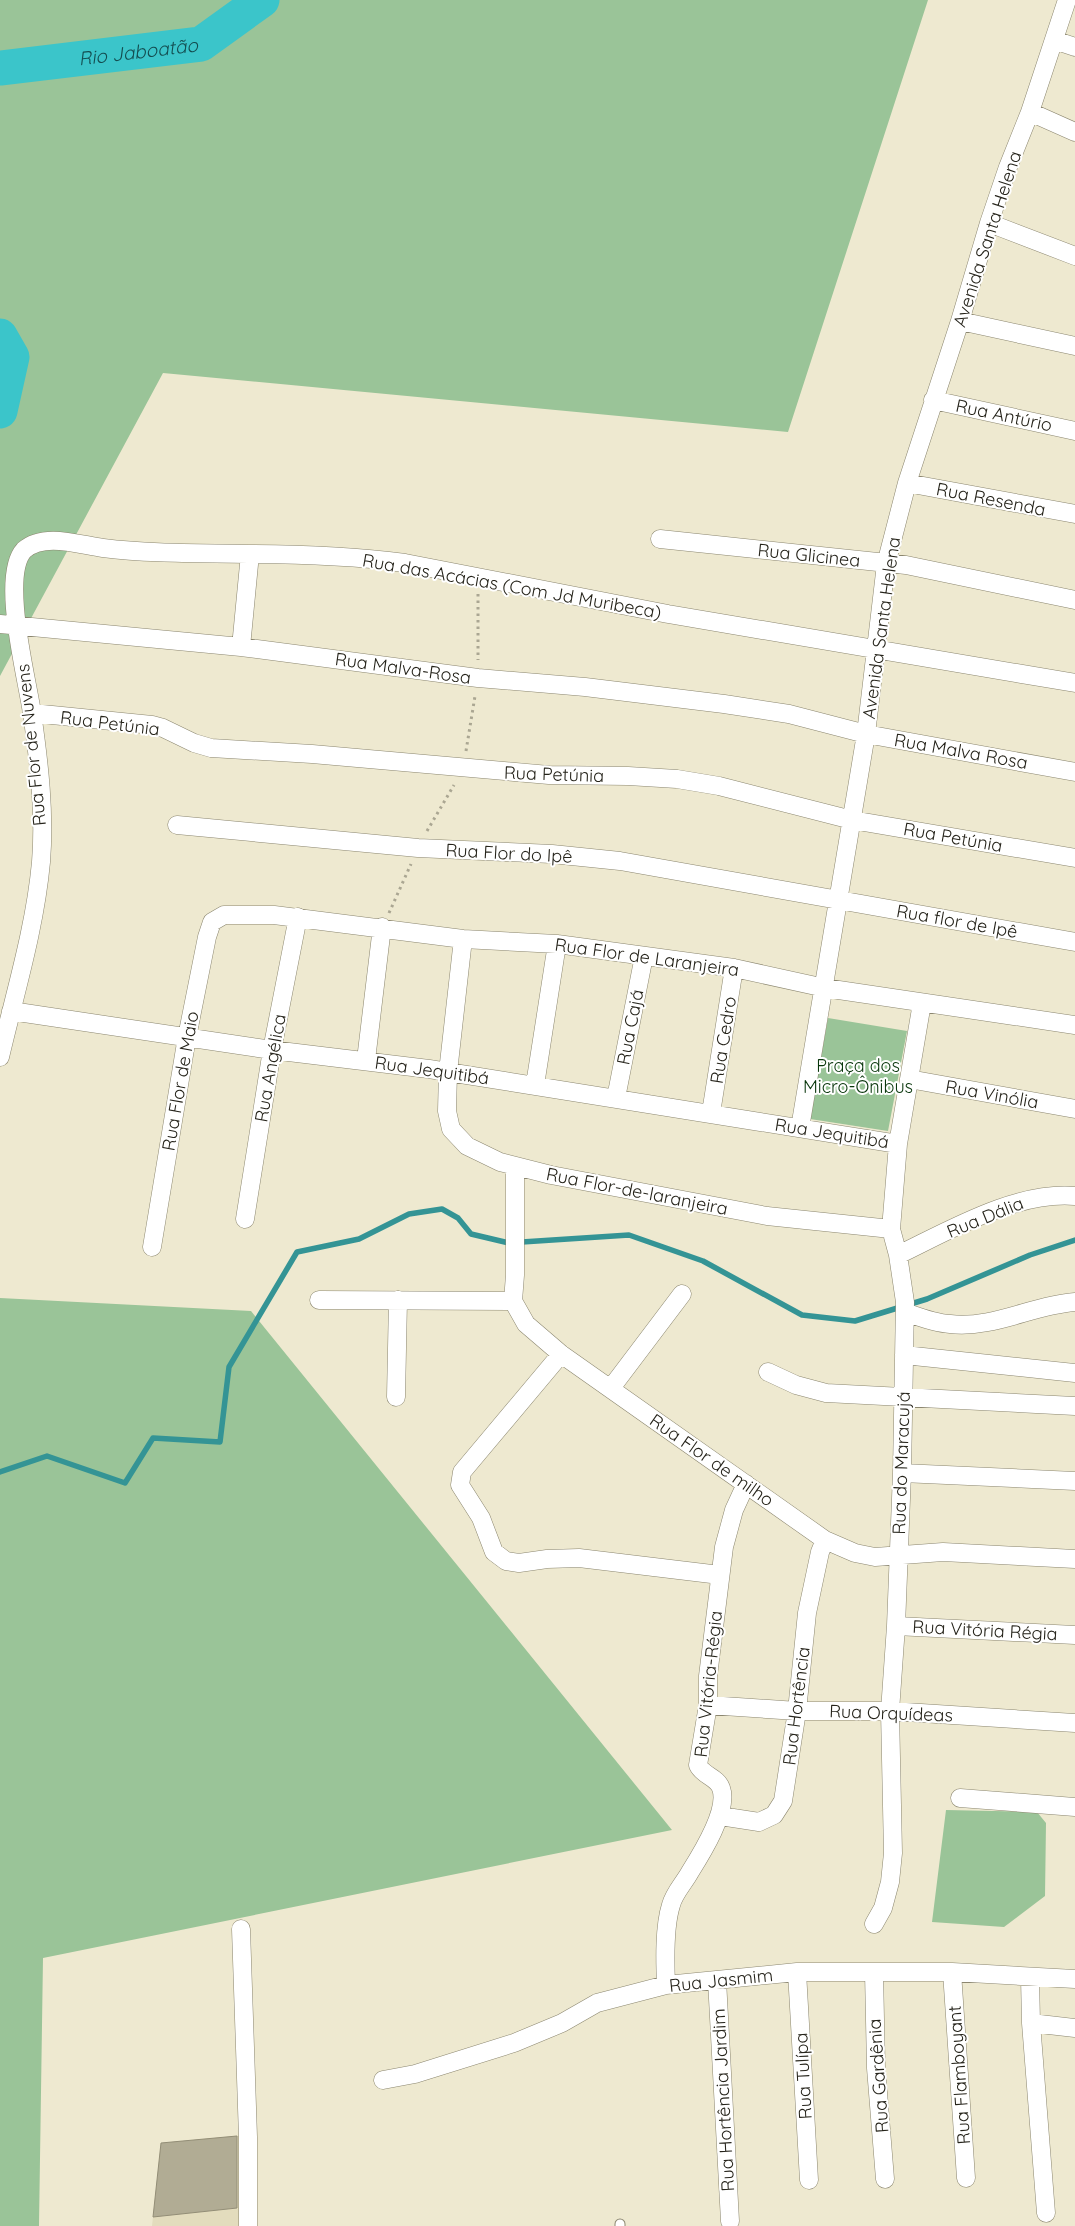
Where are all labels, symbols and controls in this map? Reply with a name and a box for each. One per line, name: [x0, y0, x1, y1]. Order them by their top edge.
water label: Rio Jaboatão: [77, 32, 200, 71]
street label: Avenida Santa Helena: [948, 148, 1026, 330]
street label: Rua Antúrio: [954, 394, 1054, 436]
street label: Rua Resenda: [934, 477, 1048, 521]
street label: Avenida Santa Helena: [857, 535, 905, 721]
street label: Rua Glicinea: [756, 538, 862, 572]
street label: Rua das Acácias (Com Jd Muribeca): [361, 548, 663, 624]
street label: Rua Malva-Rosa: [333, 647, 473, 689]
street label: Rua Flor de Nuvens: [11, 663, 51, 827]
street label: Rua Petúnia: [59, 705, 161, 741]
street label: Rua Malva Rosa: [892, 728, 1030, 774]
street label: Rua Petúnia: [504, 761, 604, 787]
street label: Rua Petúnia: [902, 817, 1004, 857]
street label: Rua Flor do Ipê: [445, 838, 573, 868]
street label: Rua flor de Ipê: [895, 899, 1019, 943]
street label: Rua Flor de Laranjeira: [553, 933, 741, 981]
street label: Rua Cajá: [611, 987, 649, 1067]
street label: Rua Cedro: [705, 995, 741, 1085]
street label: Rua Flor de Maio: [156, 1009, 204, 1153]
street label: Rua Angélica: [249, 1012, 291, 1124]
street label: Rua Jequitibá: [373, 1051, 491, 1089]
park label: Praça dos Micro-Ônibus: [803, 1054, 913, 1098]
street label: Rua Vinólia: [944, 1075, 1040, 1113]
street label: Rua Jequitibá: [773, 1113, 891, 1153]
street label: Rua Flor-de-laranjeira: [544, 1162, 730, 1220]
street label: Rua Dália: [943, 1191, 1027, 1243]
street label: Rua do Maracujá: [887, 1391, 915, 1535]
street label: Rua Flor de milho: [645, 1409, 779, 1511]
street label: Rua Vitória-Régia: [689, 1609, 727, 1759]
street label: Rua Vitória Régia: [912, 1615, 1058, 1645]
street label: Rua Hortência: [777, 1645, 815, 1767]
street label: Rua Orquídeas: [829, 1699, 953, 1727]
street label: Rua Jasmim: [668, 1963, 774, 1997]
street label: Rua Flamboyant: [943, 2005, 975, 2145]
street label: Rua Hortência Jardim: [707, 2008, 739, 2192]
street label: Rua Gardênia: [863, 2018, 893, 2134]
street label: Rua Tulípa: [789, 2032, 817, 2120]

